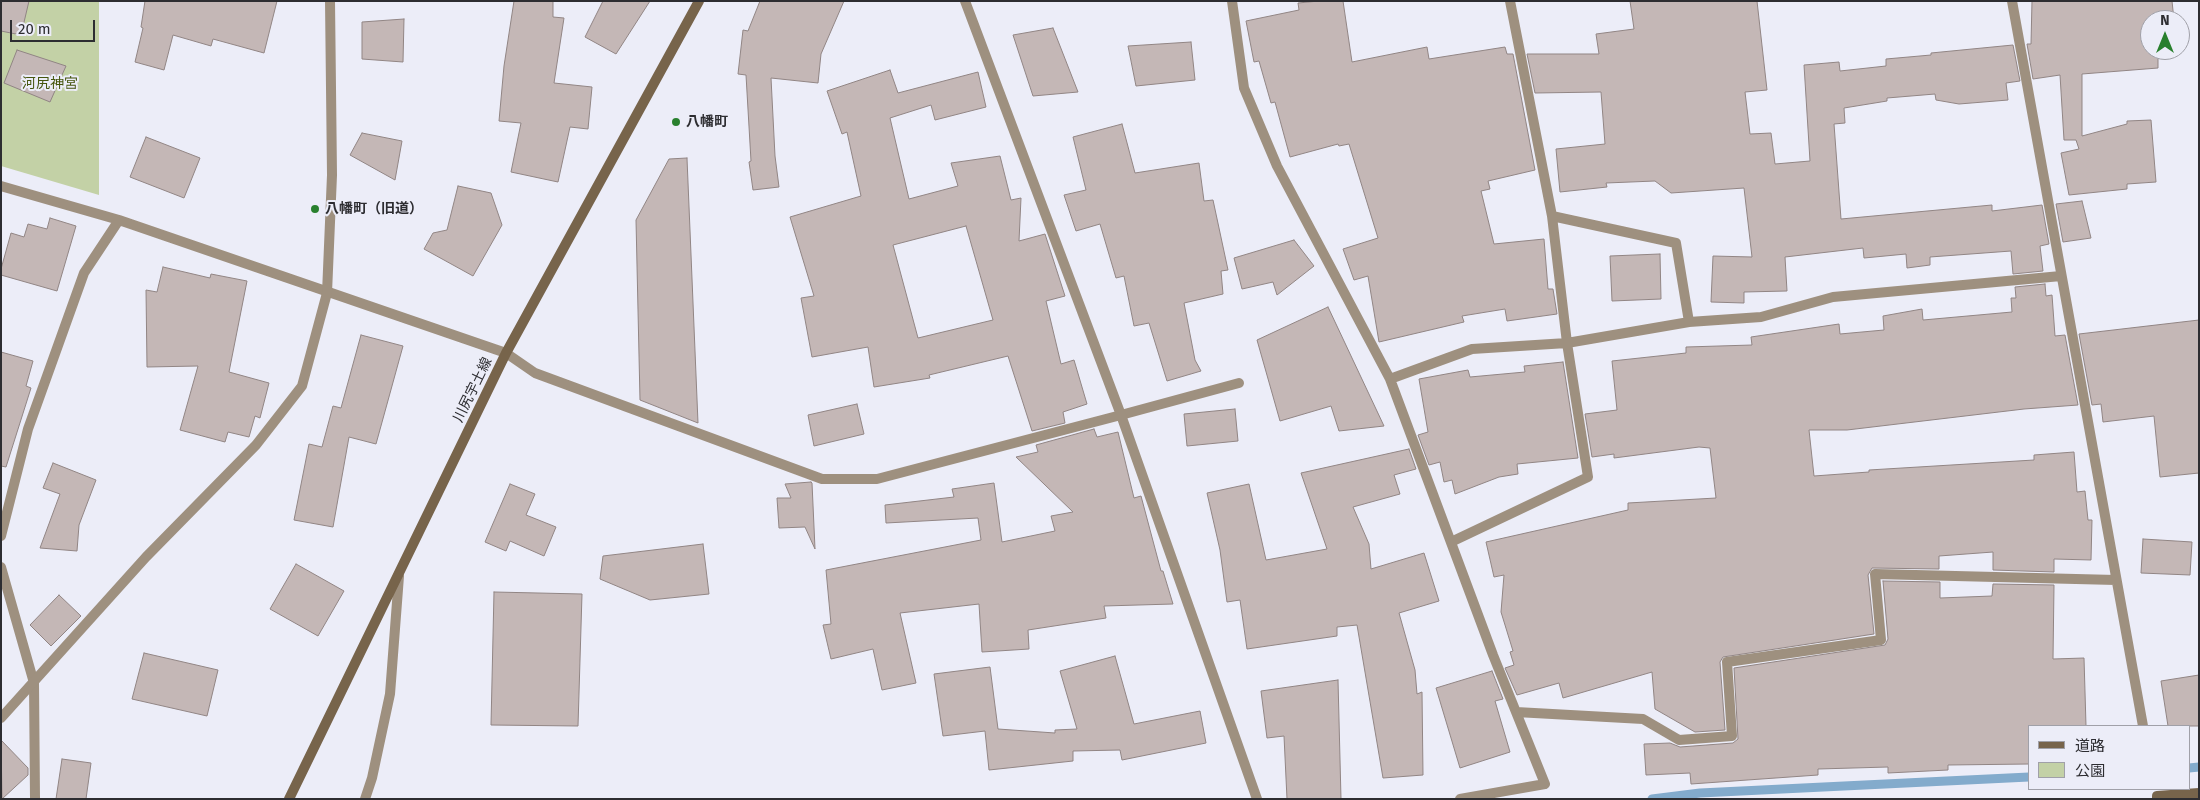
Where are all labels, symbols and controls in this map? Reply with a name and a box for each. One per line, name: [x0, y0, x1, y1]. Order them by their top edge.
scale bar: [12, 10, 98, 42]
north arrow: [2140, 10, 2190, 60]
text: N: [2160, 12, 2170, 29]
text: 20 m: [18, 20, 51, 38]
park label: 河尻神宮: [22, 76, 78, 92]
place label: 八幡町: [686, 114, 728, 130]
marker: 八幡町: [670, 116, 682, 128]
place label: 八幡町（旧道）: [325, 201, 423, 217]
marker: 八幡町（旧道）: [309, 203, 321, 215]
street label: 川尻宇土線: [450, 355, 496, 425]
legend: [2028, 725, 2190, 790]
text: 道路: [2075, 737, 2105, 755]
text: 公園: [2075, 762, 2105, 780]

